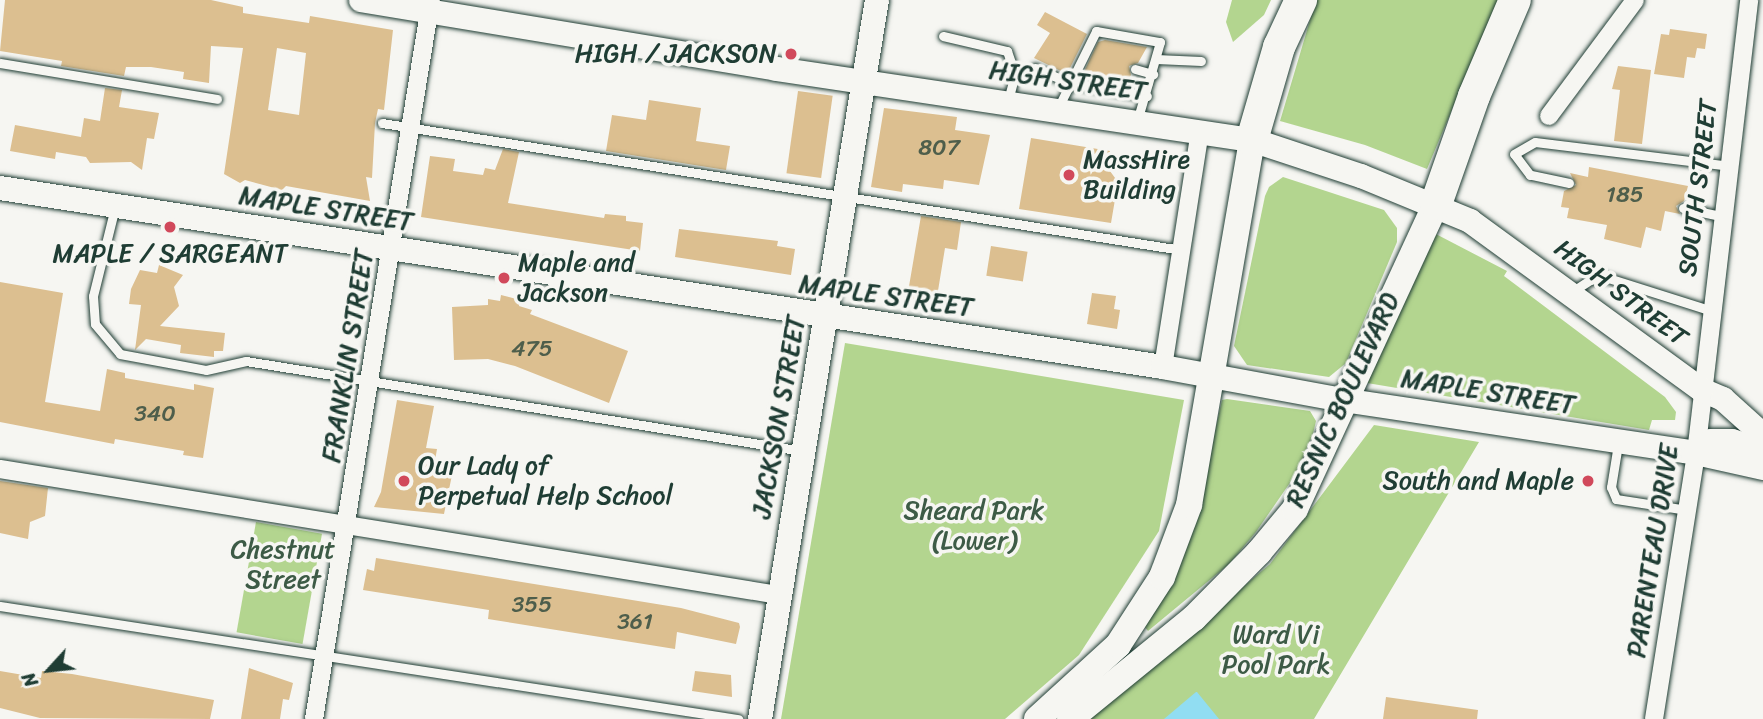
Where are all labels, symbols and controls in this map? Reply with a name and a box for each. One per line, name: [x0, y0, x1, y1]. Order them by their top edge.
place label: HIGH / JACKSON: [575, 38, 777, 70]
marker: HIGH / JACKSON: [783, 46, 799, 62]
street label: HIGH STREET: [987, 54, 1149, 108]
street label: SOUTH STREET: [1672, 98, 1724, 278]
house number: 807: [918, 134, 960, 162]
place label: MassHire Building: [1083, 144, 1190, 206]
marker: MassHire Building: [1061, 167, 1077, 183]
street label: MAPLE STREET: [237, 180, 415, 238]
house number: 185: [1606, 181, 1644, 209]
marker: MAPLE / SARGEANT: [162, 219, 178, 235]
street label: HIGH STREET: [1548, 233, 1694, 353]
place label: MAPLE / SARGEANT: [53, 238, 287, 270]
street label: FRANKLIN STREET: [316, 247, 380, 465]
place label: Maple and Jackson: [518, 247, 634, 308]
street label: MAPLE STREET: [797, 268, 975, 324]
marker: Maple and Jackson: [496, 270, 512, 286]
street label: RESNIC BOULEVARD: [1279, 286, 1407, 514]
street label: JACKSON STREET: [746, 312, 812, 522]
house number: 475: [511, 335, 553, 363]
street label: MAPLE STREET: [1399, 363, 1577, 421]
house number: 340: [134, 400, 176, 428]
street label: PARENTEAU DRIVE: [1620, 440, 1686, 662]
place label: Our Lady of Perpetual Help School: [418, 450, 673, 512]
place label: South and Maple: [1382, 465, 1574, 497]
marker: Our Lady of Perpetual Help School: [396, 473, 412, 489]
marker: South and Maple: [1580, 473, 1596, 489]
park label: Sheard Park (Lower): [904, 495, 1044, 556]
park label: Chestnut Street: [231, 534, 335, 596]
house number: 355: [512, 591, 552, 619]
house number: 361: [617, 608, 653, 636]
park label: Ward Vi Pool Park: [1221, 619, 1331, 680]
north arrow: [14, 635, 84, 705]
text: N: [12, 666, 48, 693]

